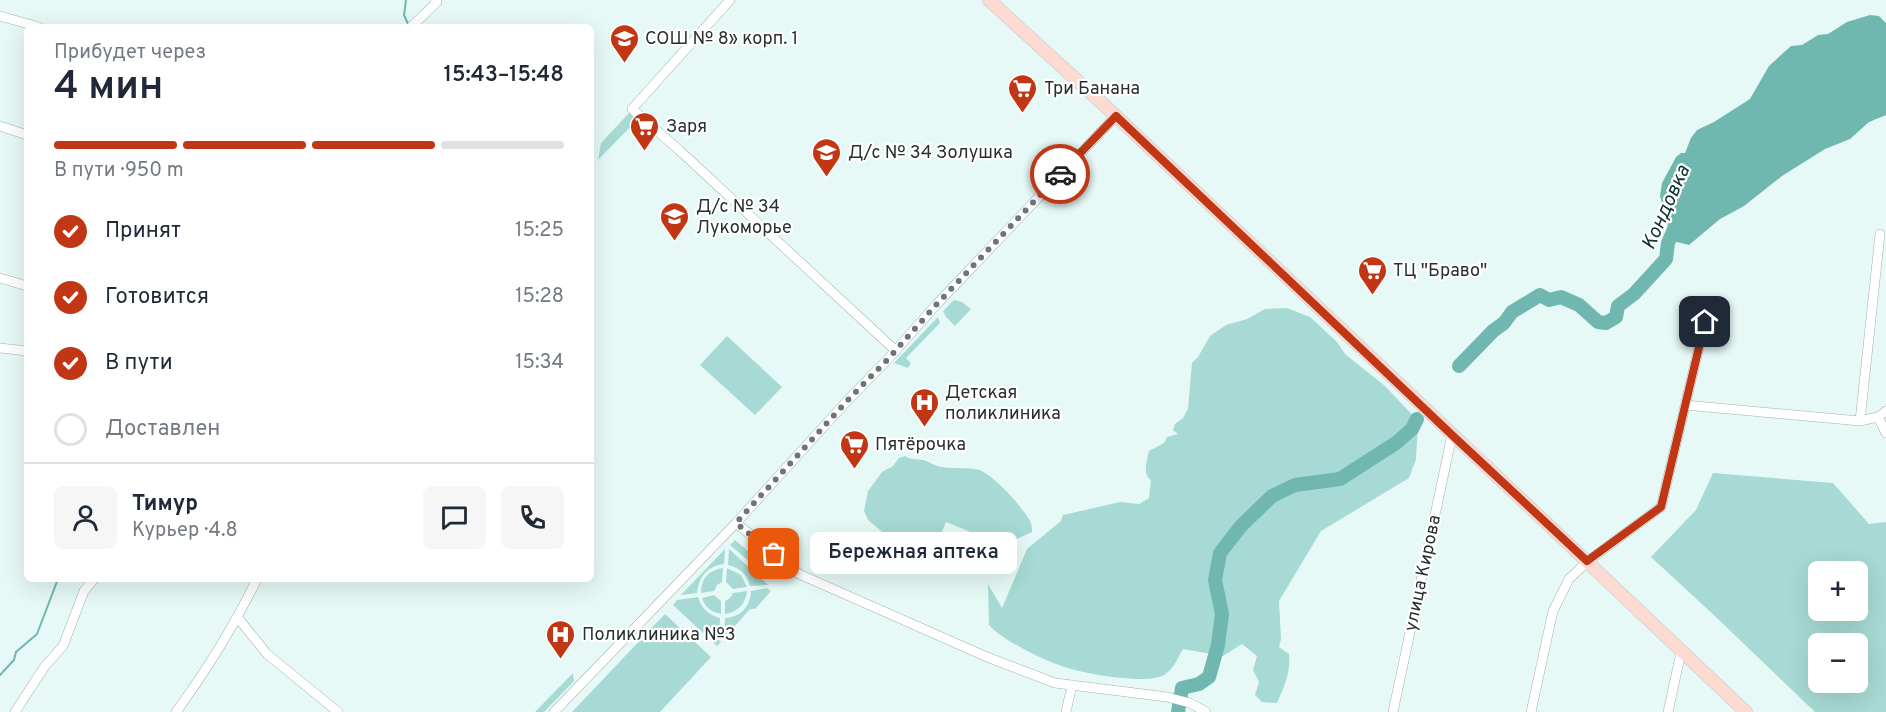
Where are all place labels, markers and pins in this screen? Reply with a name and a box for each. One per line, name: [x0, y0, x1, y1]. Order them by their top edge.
school or university icon: СОШ № 8» корп. 1: [608, 22, 640, 64]
place label: СОШ № 8» корп. 1: [645, 28, 798, 51]
supermarket icon: Три Банана: [1007, 72, 1039, 114]
place label: Три Банана: [1044, 78, 1140, 101]
supermarket icon: Заря: [629, 110, 661, 152]
place label: Заря: [666, 116, 707, 139]
school or university icon: Д/с № 34 Золушка: [811, 136, 843, 178]
place label: Д/с № 34 Золушка: [848, 142, 1013, 165]
place label: Д/с № 34 Лукоморье: [696, 196, 792, 240]
school or university icon: Д/с № 34 Лукоморье: [659, 200, 691, 242]
supermarket icon: ТЦ "Браво": [1356, 254, 1388, 296]
place label: ТЦ "Браво": [1393, 260, 1487, 283]
pin: [1679, 296, 1730, 347]
place label: Детская поликлиника: [945, 382, 1061, 426]
hospital icon: Детская поликлиника: [908, 386, 940, 428]
supermarket icon: Пятёрочка: [838, 428, 870, 470]
place label: Пятёрочка: [875, 434, 966, 457]
pin: [748, 528, 799, 579]
callout: Бережная аптека: [810, 533, 1017, 575]
hospital icon: Поликлиника №3: [545, 618, 577, 660]
place label: Поликлиника №3: [582, 624, 736, 647]

